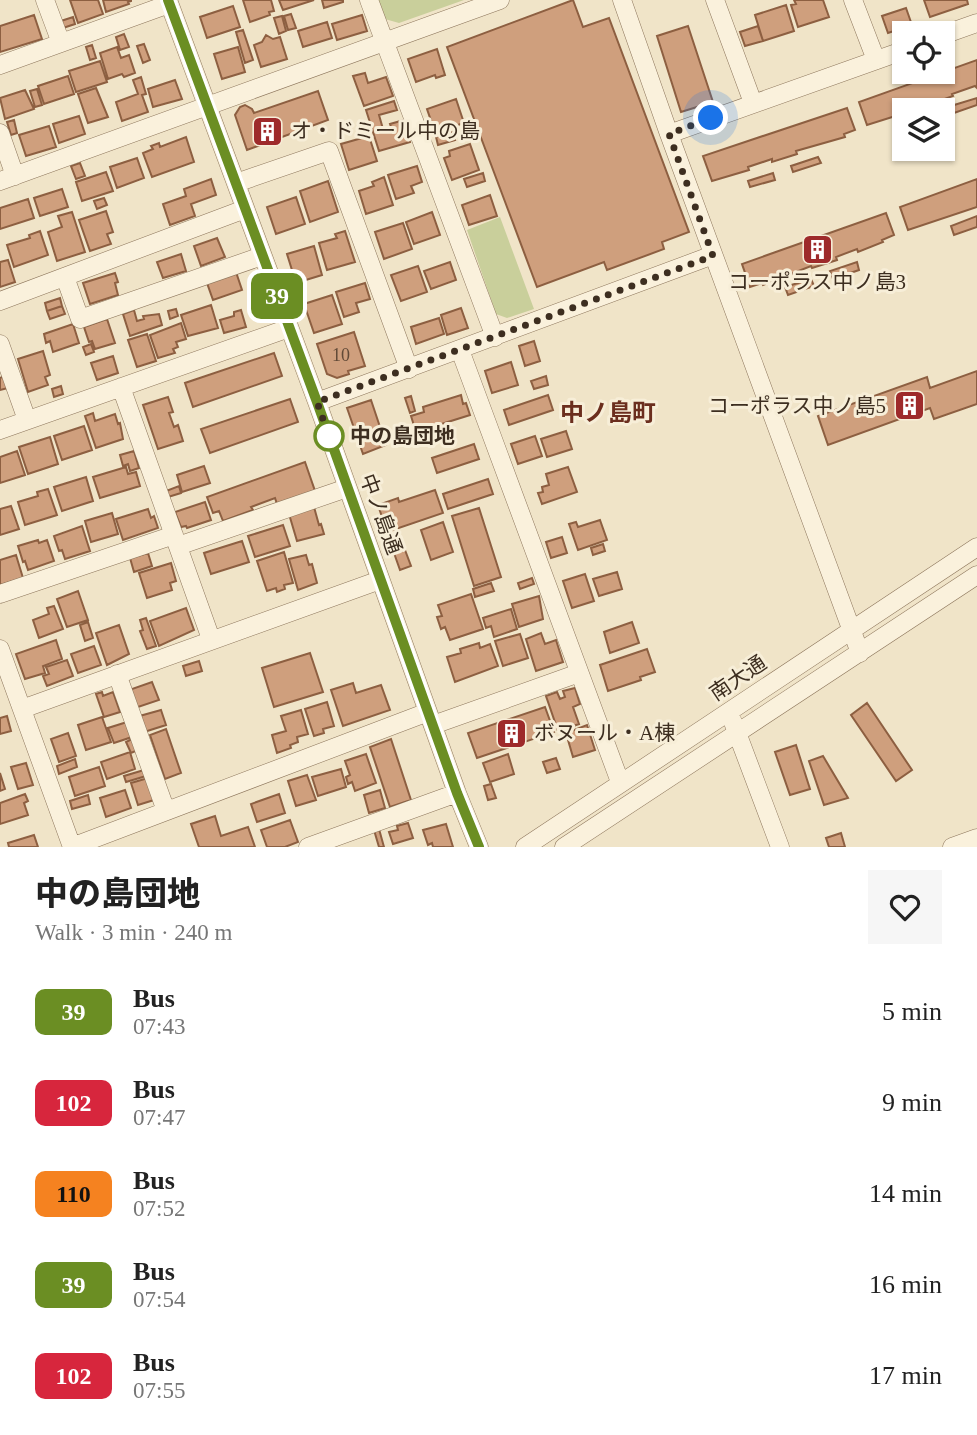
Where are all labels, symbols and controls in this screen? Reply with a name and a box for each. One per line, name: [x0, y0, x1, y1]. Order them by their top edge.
map controls: [892, 21, 955, 161]
button: locate: [892, 21, 955, 84]
button: layers: [892, 98, 955, 161]
your location: [693, 100, 728, 135]
building icon: オ・ドミール中の島: [251, 114, 285, 148]
place label: オ・ドミール中の島: [291, 119, 480, 143]
building icon: コーポラス中ノ島3: [800, 233, 834, 267]
place label: コーポラス中ノ島3: [728, 270, 906, 294]
line badge: 39: [246, 273, 308, 319]
text: 39: [265, 283, 289, 309]
house number: 10: [332, 345, 350, 365]
building icon: コーポラス中ノ島5: [892, 389, 926, 423]
place label: コーポラス中ノ島5: [708, 394, 886, 418]
district label: 中ノ島町: [560, 400, 656, 426]
marker: 中の島団地: [314, 421, 344, 451]
place label: 中の島団地: [350, 424, 455, 448]
street label: 中ノ島通: [355, 470, 407, 558]
street label: 南大通: [705, 650, 771, 706]
building icon: ボヌール・A棟: [494, 716, 528, 750]
place label: ボヌール・A棟: [534, 721, 675, 745]
button: heart: [868, 870, 942, 944]
text: 中の島団地: [35, 876, 200, 912]
text: Walk · 3 min · 240 m: [35, 920, 232, 945]
text: Bus: [133, 984, 175, 1013]
text: 5 min: [882, 997, 942, 1026]
text: 39: [62, 999, 86, 1025]
text: 07:43: [133, 1014, 185, 1039]
text: Bus: [133, 1075, 175, 1104]
text: 9 min: [882, 1088, 942, 1117]
text: 102: [56, 1090, 92, 1116]
text: 07:47: [133, 1105, 185, 1130]
text: Bus: [133, 1166, 175, 1195]
text: 14 min: [869, 1179, 942, 1208]
text: 110: [56, 1181, 91, 1207]
text: 07:52: [133, 1196, 185, 1221]
text: Bus: [133, 1257, 175, 1286]
text: 16 min: [869, 1270, 942, 1299]
text: 39: [62, 1272, 86, 1298]
text: 07:54: [133, 1287, 185, 1312]
text: Bus: [133, 1348, 175, 1377]
text: 17 min: [869, 1361, 942, 1390]
text: 102: [56, 1363, 92, 1389]
text: 07:55: [133, 1378, 185, 1403]

